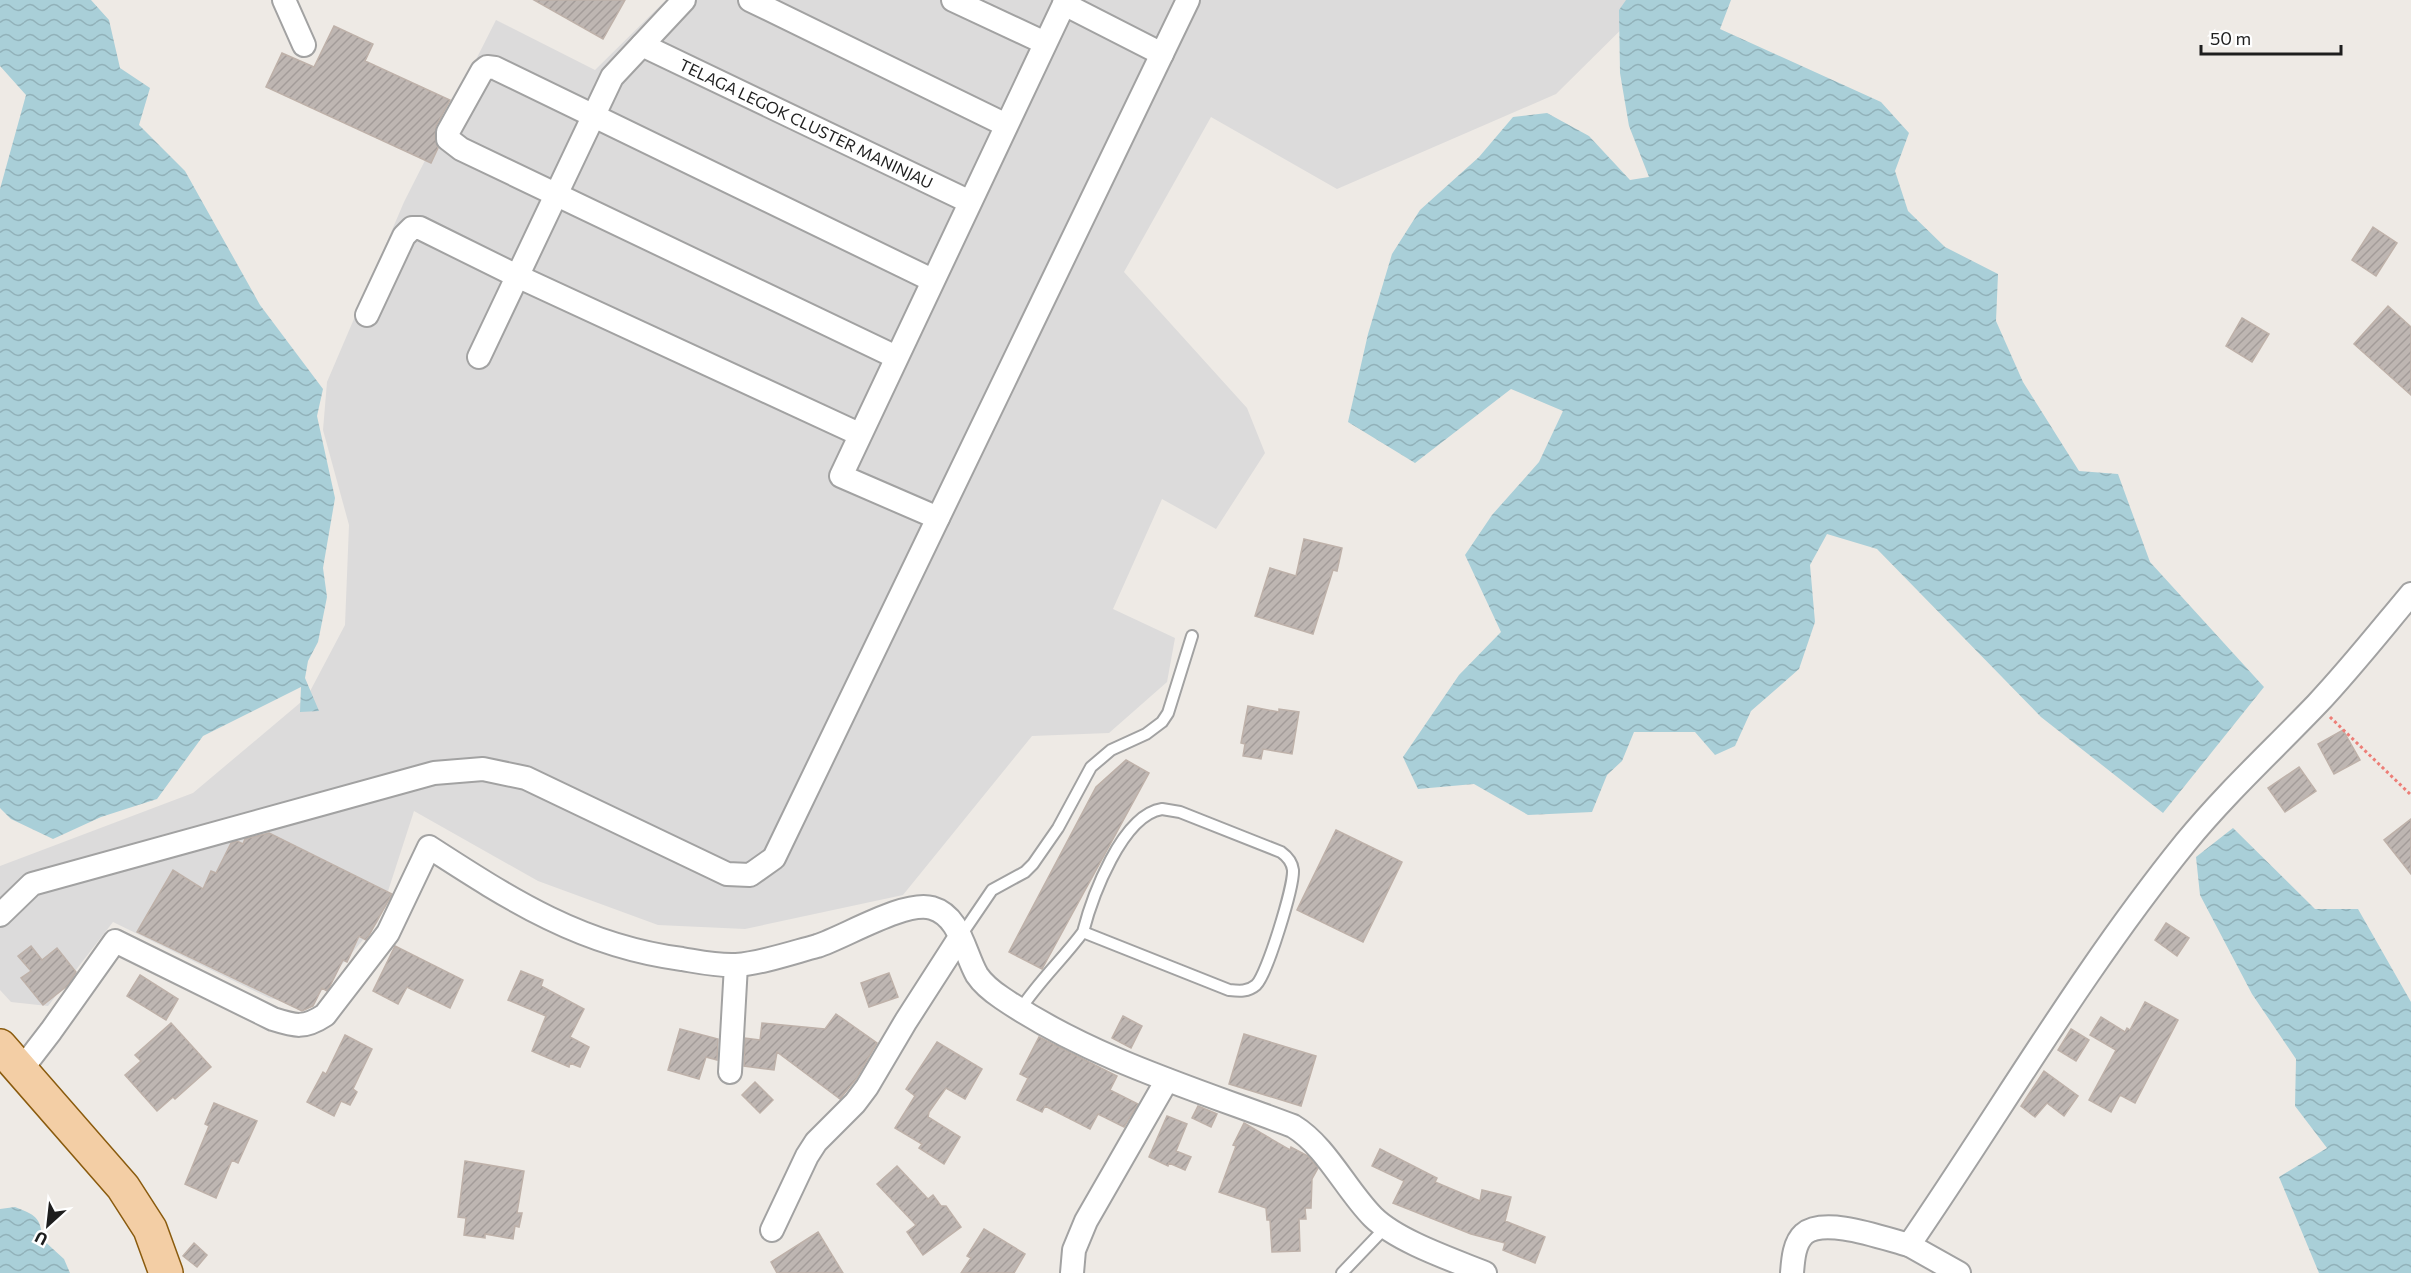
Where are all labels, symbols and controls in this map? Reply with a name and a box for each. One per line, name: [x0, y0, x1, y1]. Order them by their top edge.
scale bar: [2201, 18, 2340, 56]
text: 50 m: [2210, 27, 2251, 49]
street label: TELAGA LEGOK CLUSTER MANINJAU: [676, 54, 936, 192]
north arrow: [18, 1195, 78, 1255]
text: U: [31, 1228, 50, 1250]

